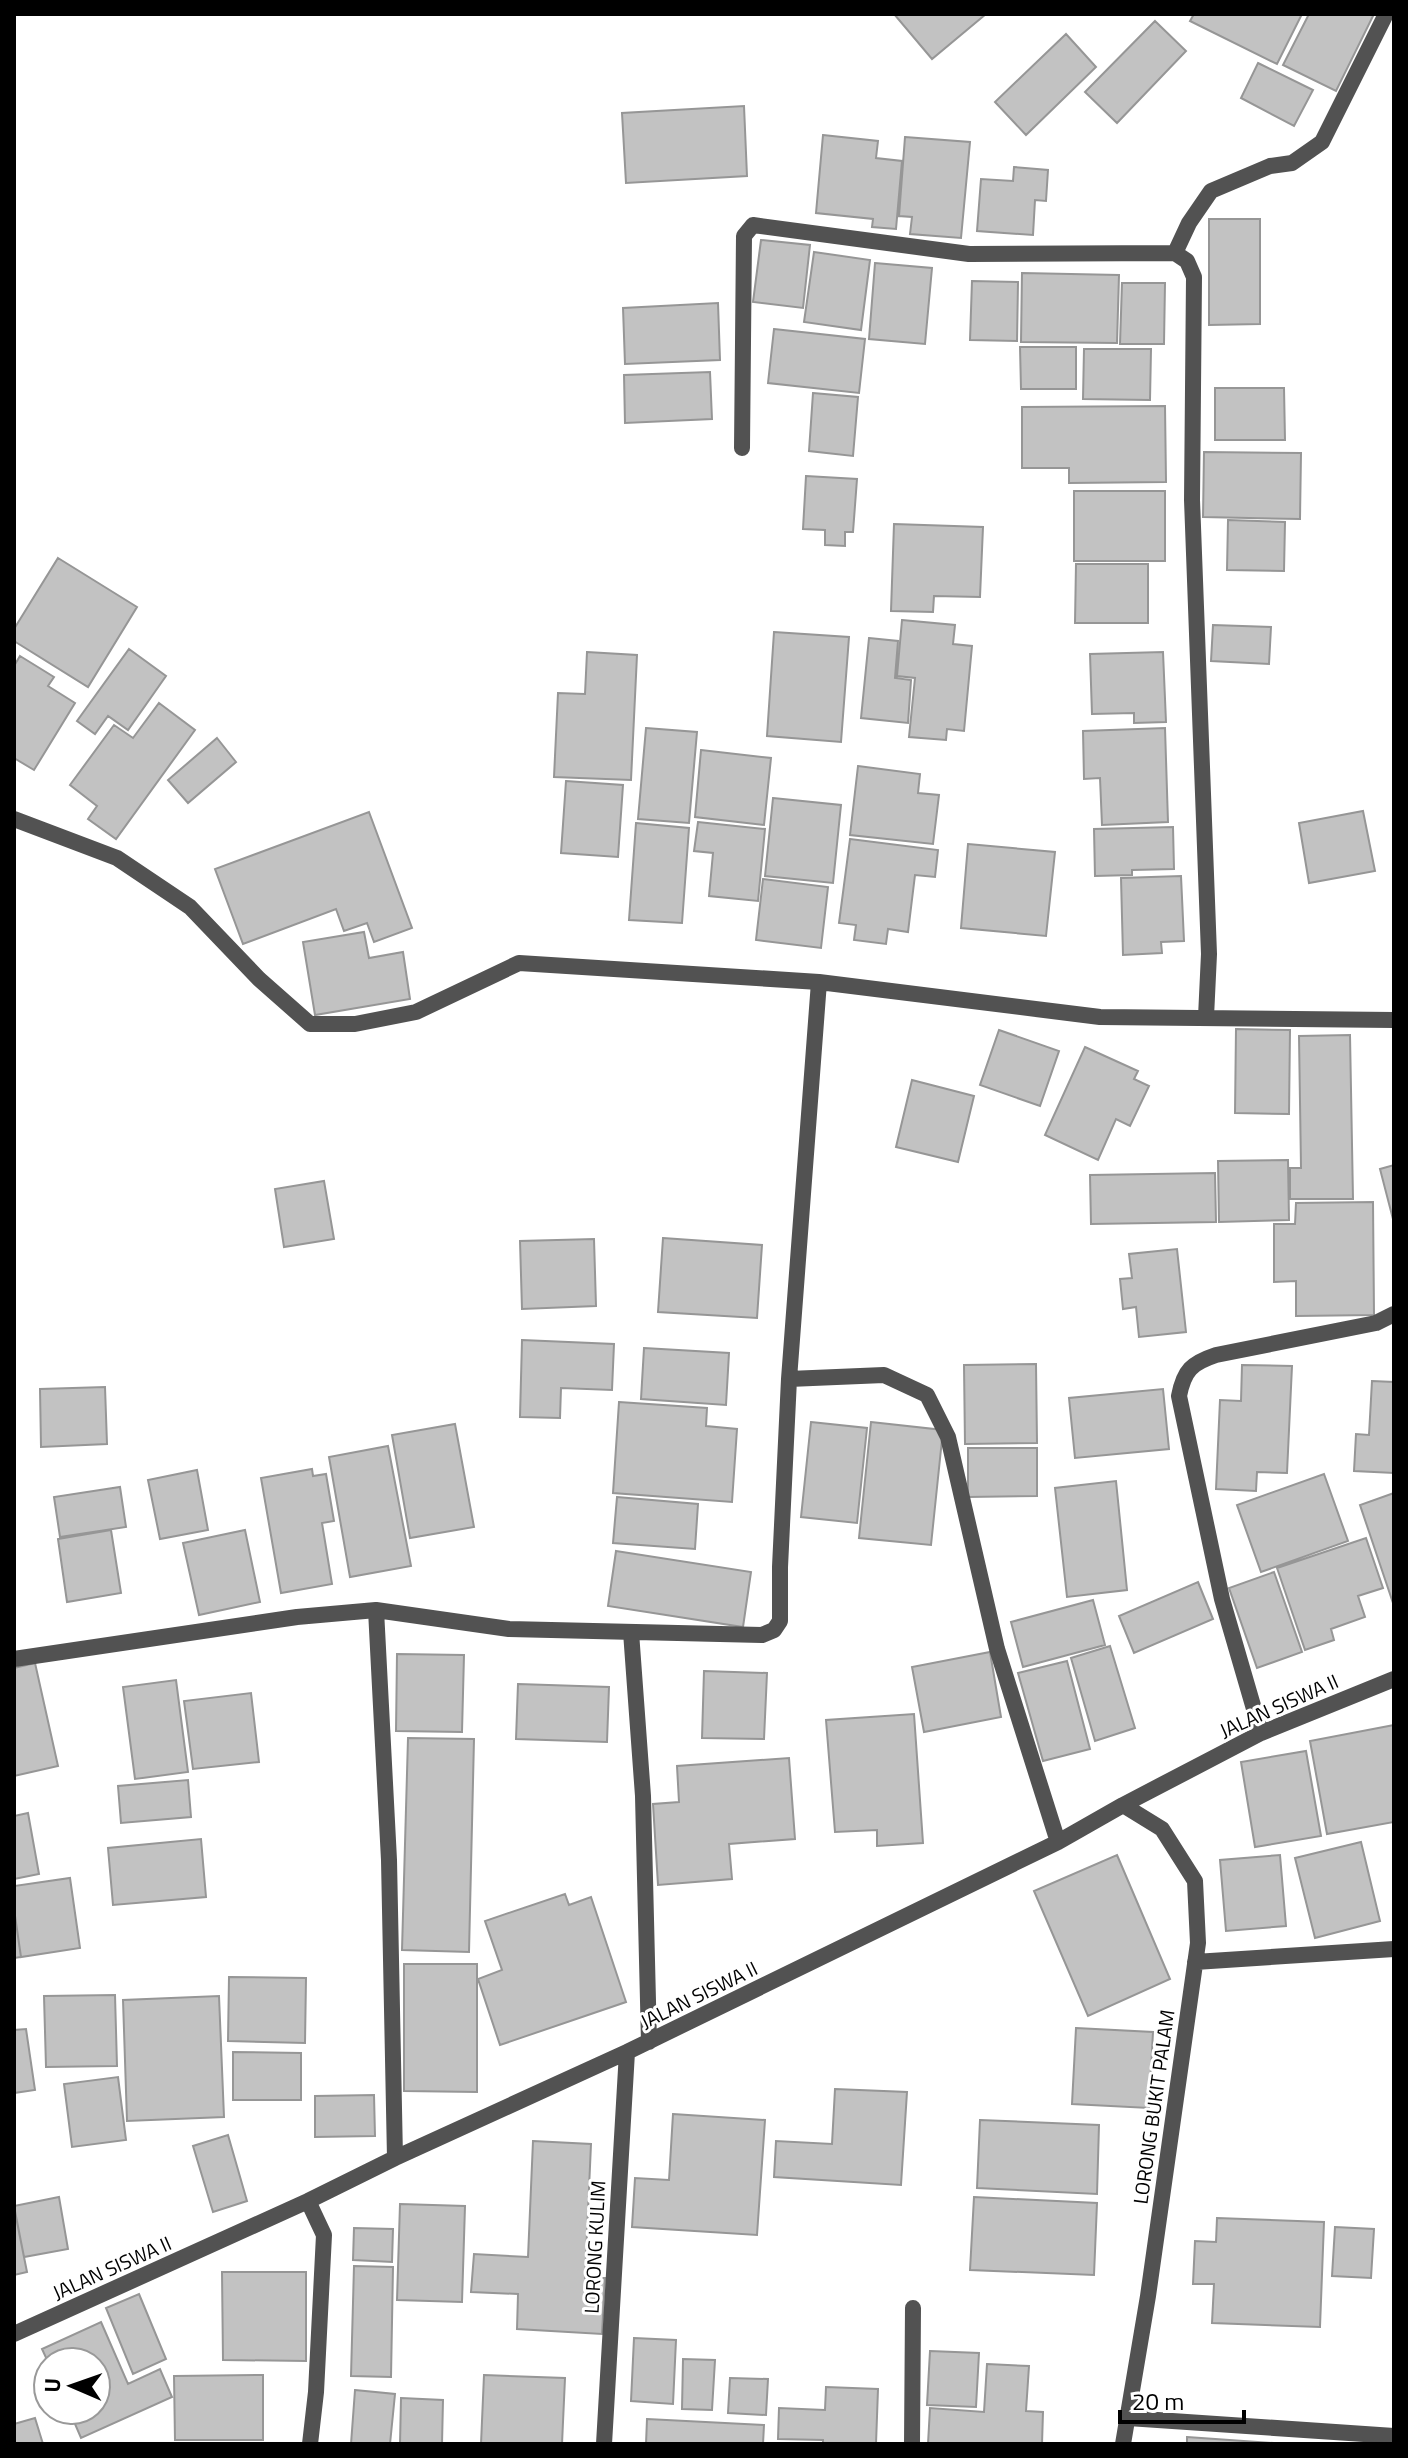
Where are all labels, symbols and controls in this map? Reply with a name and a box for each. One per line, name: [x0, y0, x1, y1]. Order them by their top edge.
street label: JALAN SISWA II: [1214, 1666, 1343, 1746]
street label: JALAN SISWA II: [635, 1953, 763, 2036]
street label: LORONG BUKIT PALAM: [1125, 2008, 1182, 2206]
street label: LORONG KULIM: [576, 2179, 613, 2315]
street label: JALAN SISWA II: [47, 2228, 176, 2308]
north arrow: [32, 2346, 112, 2426]
scale bar: [1120, 2374, 1244, 2424]
text: U: [35, 2378, 69, 2393]
text: 20 m: [1132, 2383, 1184, 2419]

